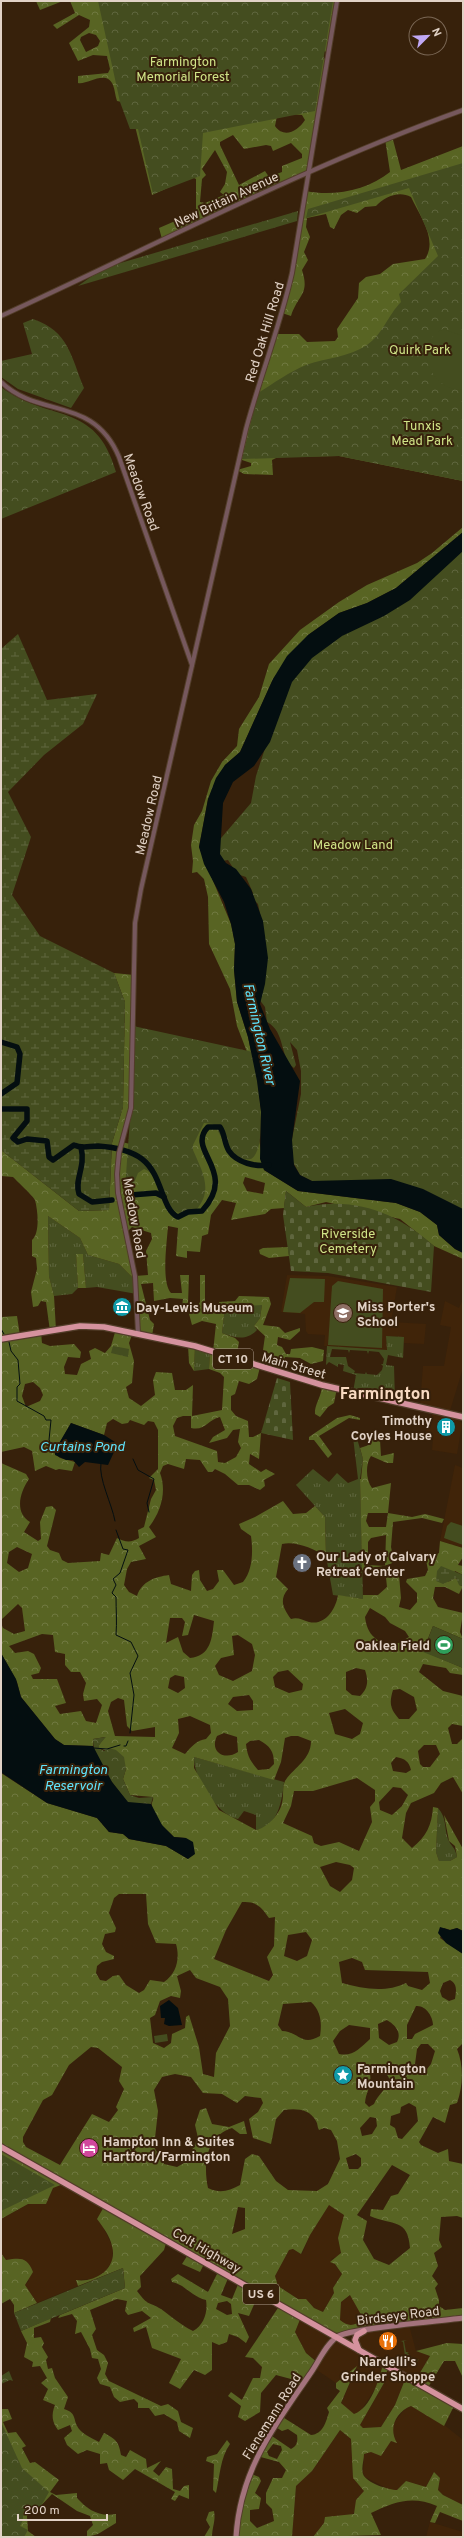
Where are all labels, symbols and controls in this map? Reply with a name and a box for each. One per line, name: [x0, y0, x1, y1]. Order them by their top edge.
north arrow: [408, 16, 448, 56]
text: N: [428, 26, 444, 39]
park label: Farmington Memorial Forest: [136, 55, 230, 86]
street label: New Britain Avenue: [172, 170, 282, 232]
street label: Red Oak Hill Road: [243, 280, 289, 385]
park label: Quirk Park: [389, 343, 451, 359]
park label: Tunxis Mead Park: [391, 419, 453, 450]
street label: Meadow Road: [119, 452, 162, 534]
street label: Meadow Road: [133, 774, 167, 857]
park label: Meadow Land: [313, 838, 393, 854]
water label: Farmington River: [239, 982, 279, 1088]
street label: Meadow Road: [118, 1177, 148, 1260]
park label: Riverside Cemetery: [319, 1227, 377, 1258]
museum icon: Day-Lewis Museum: [111, 1296, 133, 1318]
place label: Miss Porter's School: [357, 1300, 435, 1331]
place label: Day-Lewis Museum: [136, 1301, 253, 1317]
school or university icon: Miss Porter's School: [332, 1302, 354, 1324]
road number: CT 10: [213, 1349, 253, 1369]
street label: Main Street: [259, 1350, 328, 1384]
district label: Farmington: [340, 1384, 430, 1406]
place label: Timothy Coyles House: [351, 1414, 433, 1445]
building icon: Timothy Coyles House: [435, 1416, 457, 1438]
water label: Curtains Pond: [39, 1439, 126, 1456]
place label: Our Lady of Calvary Retreat Center: [316, 1550, 437, 1581]
church icon: Our Lady of Calvary Retreat Center: [291, 1552, 313, 1574]
sports icon: Oaklea Field: [433, 1634, 455, 1656]
place label: Oaklea Field: [355, 1639, 430, 1655]
water label: Farmington Reservoir: [39, 1762, 108, 1795]
place label: Farmington Mountain: [357, 2062, 426, 2093]
place icon: Farmington Mountain: [332, 2064, 354, 2086]
place label: Hampton Inn & Suites Hartford/Farmington: [103, 2135, 235, 2166]
hotel icon: Hampton Inn & Suites Hartford/Farmington: [78, 2137, 100, 2159]
street label: Colt Highway: [169, 2226, 243, 2278]
road number: US 6: [243, 2284, 279, 2304]
street label: Birdseye Road: [356, 2304, 441, 2330]
restaurant icon: Nardelli's Grinder Shoppe: [377, 2330, 399, 2352]
place label: Nardelli's Grinder Shoppe: [341, 2355, 435, 2386]
street label: Fienemann Road: [240, 2371, 306, 2463]
scale bar: [18, 2496, 107, 2522]
text: 200 m: [24, 2503, 60, 2519]

